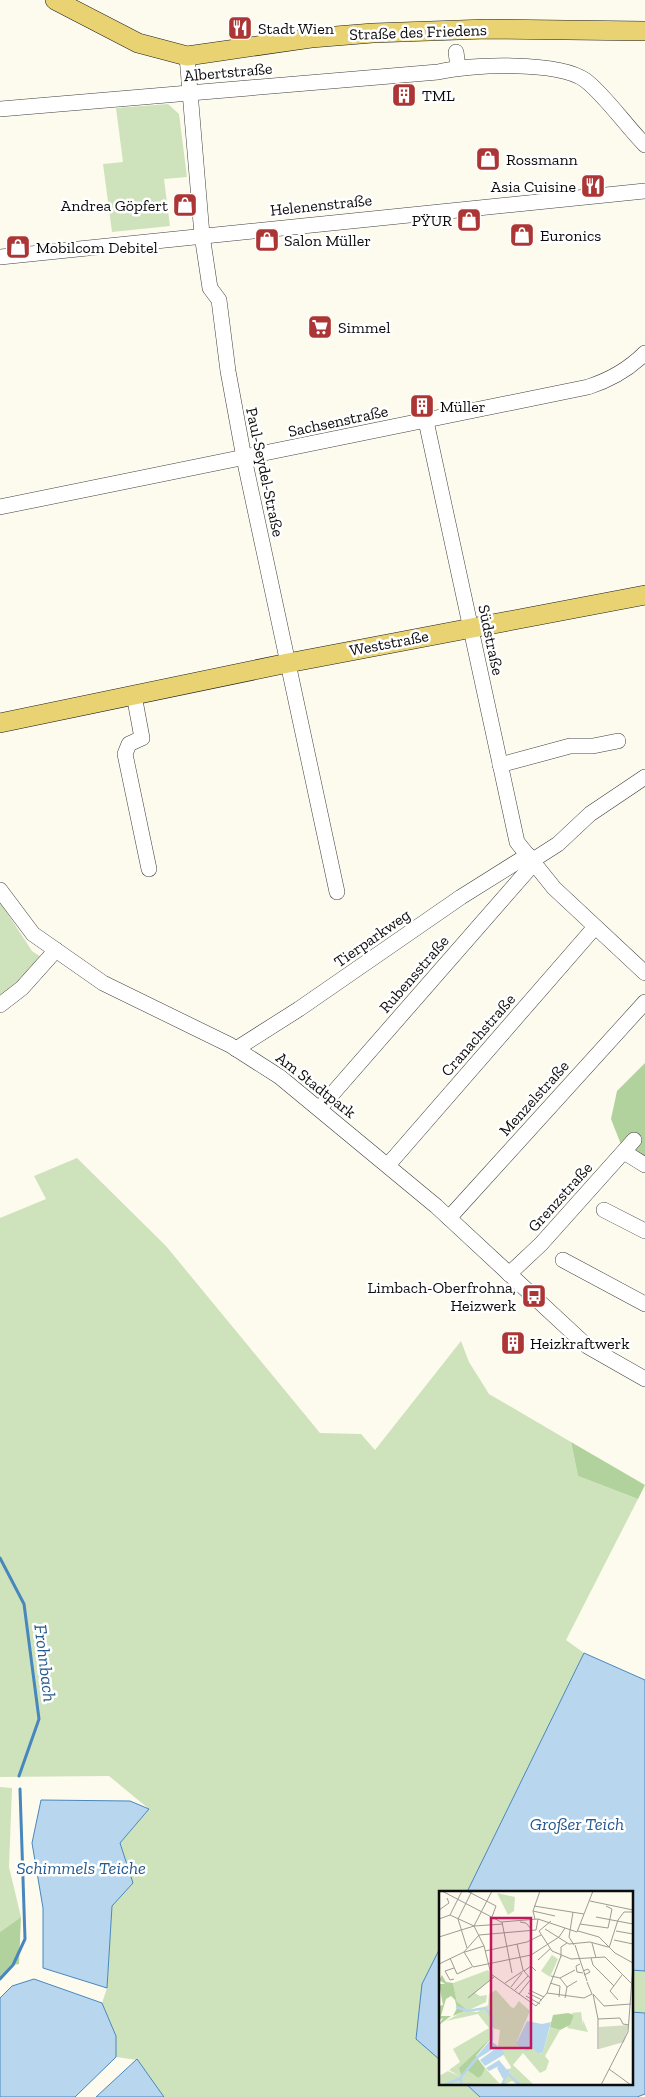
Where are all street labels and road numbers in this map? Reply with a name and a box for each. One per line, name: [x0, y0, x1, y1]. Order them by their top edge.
street label: Straße des Friedens: [349, 20, 487, 44]
street label: Albertstraße: [183, 59, 273, 85]
street label: Helenenstraße: [269, 190, 373, 220]
street label: Sachsenstraße: [286, 401, 390, 441]
street label: Paul-Seydel-Straße: [242, 406, 288, 538]
street label: Südstraße: [474, 603, 508, 677]
street label: Weststraße: [348, 626, 430, 660]
street label: Tierparkweg: [330, 905, 414, 971]
street label: Rubensstraße: [375, 931, 453, 1017]
street label: Cranachstraße: [437, 990, 519, 1080]
street label: Am Stadtpark: [272, 1048, 360, 1123]
street label: Menzelstraße: [495, 1056, 573, 1140]
street label: Grenzstraße: [524, 1158, 596, 1236]

